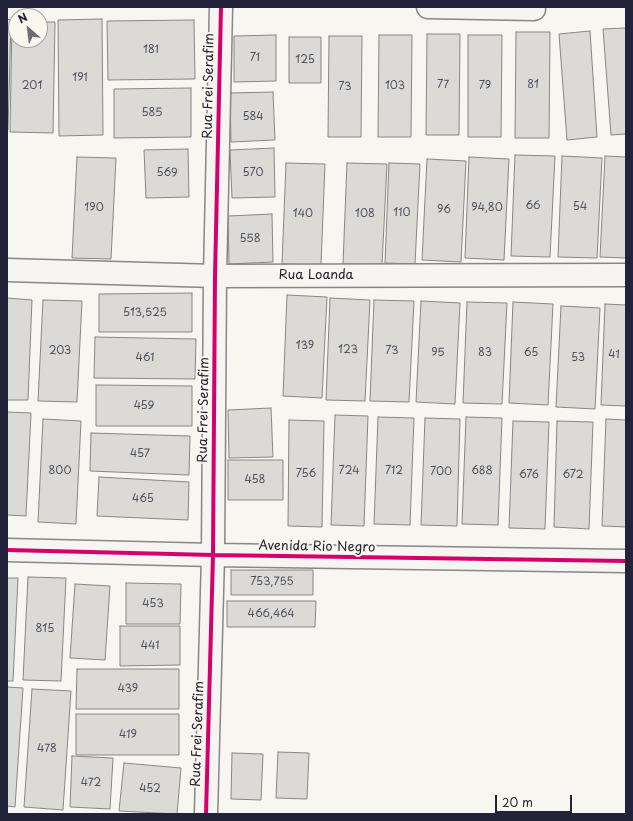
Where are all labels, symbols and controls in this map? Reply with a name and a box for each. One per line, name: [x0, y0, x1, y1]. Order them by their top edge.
north arrow: [8, 8, 48, 48]
text: N: [15, 8, 30, 27]
street label: Rua Frei Serafim: [200, 33, 218, 139]
house number: 181: [143, 43, 159, 57]
house number: 71: [250, 51, 260, 65]
house number: 125: [295, 53, 315, 67]
house number: 191: [72, 71, 88, 85]
house number: 77: [437, 78, 449, 92]
house number: 81: [527, 78, 539, 92]
house number: 201: [22, 79, 42, 93]
house number: 103: [385, 79, 405, 93]
house number: 79: [479, 79, 491, 93]
house number: 73: [338, 80, 352, 94]
house number: 585: [141, 106, 163, 120]
house number: 584: [242, 110, 264, 124]
house number: 569: [156, 166, 178, 180]
house number: 570: [243, 166, 263, 180]
house number: 66: [525, 199, 541, 213]
house number: 54: [573, 200, 587, 214]
house number: 190: [84, 201, 104, 215]
house number: 94,80: [471, 201, 503, 215]
house number: 96: [437, 203, 451, 217]
house number: 110: [393, 206, 411, 220]
house number: 140: [293, 207, 313, 221]
house number: 108: [355, 207, 375, 221]
house number: 558: [239, 232, 261, 246]
street label: Rua Loanda: [278, 267, 354, 283]
house number: 513,525: [123, 306, 167, 320]
house number: 139: [296, 339, 314, 353]
house number: 123: [338, 343, 358, 357]
house number: 203: [49, 344, 71, 358]
house number: 73: [385, 344, 399, 358]
house number: 95: [431, 346, 445, 360]
house number: 83: [478, 346, 492, 360]
house number: 65: [524, 346, 538, 360]
house number: 41: [608, 348, 620, 362]
house number: 461: [136, 351, 154, 365]
house number: 53: [571, 351, 585, 365]
street label: Rua Frei Serafim: [195, 357, 213, 463]
house number: 459: [134, 399, 154, 413]
house number: 457: [130, 447, 150, 461]
house number: 800: [48, 464, 72, 478]
house number: 724: [339, 464, 359, 478]
house number: 712: [385, 464, 403, 478]
house number: 688: [471, 464, 493, 478]
house number: 700: [430, 465, 452, 479]
house number: 756: [296, 467, 316, 481]
house number: 676: [519, 468, 539, 482]
house number: 672: [562, 468, 584, 482]
house number: 458: [245, 473, 265, 487]
house number: 465: [132, 492, 154, 506]
street label: Avenida Rio Negro: [258, 538, 376, 556]
house number: 753,755: [250, 575, 294, 589]
house number: 453: [142, 597, 164, 611]
house number: 466,464: [248, 607, 294, 621]
house number: 815: [36, 622, 54, 636]
house number: 441: [141, 639, 159, 653]
street label: Rua Frei Serafim: [188, 681, 208, 787]
house number: 439: [118, 682, 138, 696]
house number: 419: [119, 728, 137, 742]
house number: 478: [37, 742, 57, 756]
house number: 472: [81, 776, 101, 790]
house number: 452: [139, 782, 161, 796]
scale bar: [497, 787, 574, 813]
text: 20 m: [502, 793, 533, 811]

